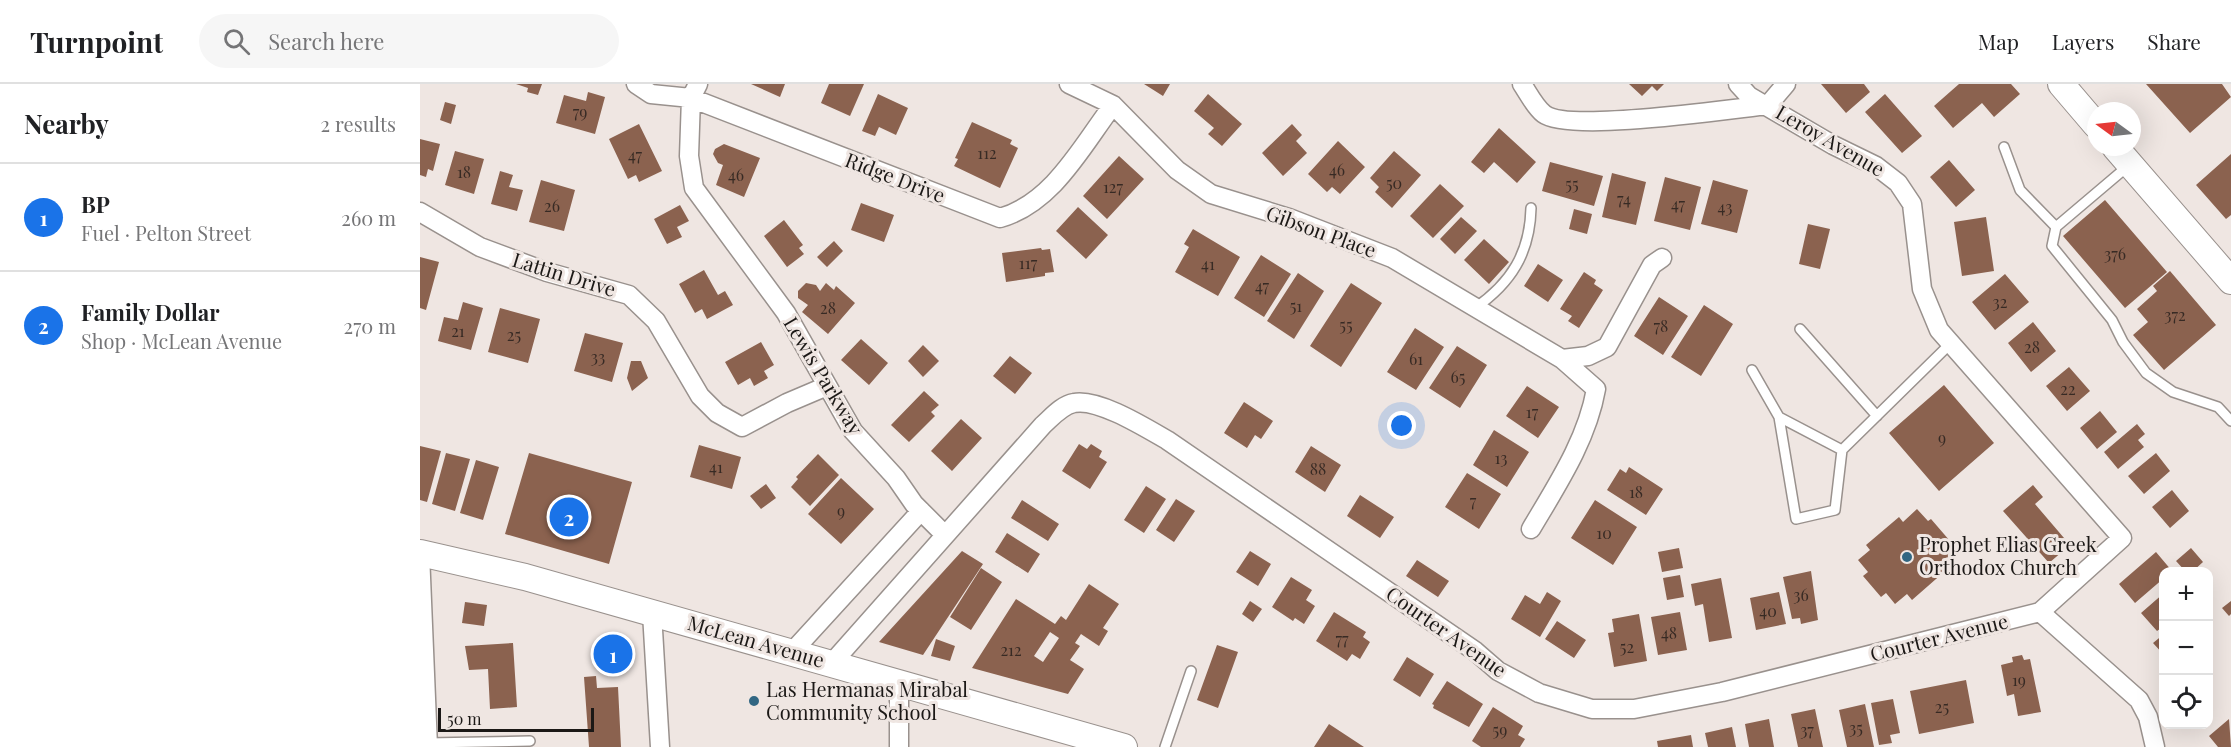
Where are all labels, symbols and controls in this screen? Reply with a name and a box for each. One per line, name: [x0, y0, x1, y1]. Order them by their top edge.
search box: [199, 14, 619, 68]
text: Turnpoint: [30, 23, 163, 60]
icon: search: [220, 25, 253, 58]
text: Search here: [268, 26, 384, 56]
text: Map: [1978, 27, 2019, 55]
text: Layers: [2052, 27, 2114, 55]
text: Share: [2147, 27, 2201, 55]
street label: Leroy Avenue: [1772, 98, 1890, 182]
house number: 79: [573, 101, 587, 122]
north arrow: [2087, 102, 2141, 156]
text: Nearby: [24, 106, 109, 141]
text: 2 results: [321, 110, 396, 137]
house number: 112: [977, 142, 997, 163]
house number: 47: [628, 144, 643, 165]
street label: Ridge Drive: [842, 145, 949, 208]
house number: 46: [1329, 159, 1345, 180]
house number: 18: [457, 161, 471, 182]
house number: 46: [728, 164, 744, 185]
house number: 50: [1386, 172, 1402, 193]
house number: 55: [1565, 173, 1579, 194]
house number: 127: [1103, 176, 1124, 197]
house number: 74: [1617, 188, 1631, 209]
text: BP: [81, 189, 110, 219]
house number: 47: [1671, 193, 1686, 214]
house number: 26: [544, 195, 560, 216]
house number: 43: [1718, 196, 1732, 217]
street label: Gibson Place: [1263, 198, 1380, 263]
text: 1: [40, 204, 47, 231]
text: 260 m: [341, 204, 396, 231]
text: Fuel · Pelton Street: [81, 219, 251, 246]
house number: 376: [2104, 243, 2126, 264]
street label: Lattin Drive: [509, 245, 619, 302]
house number: 117: [1019, 252, 1038, 273]
house number: 41: [1201, 253, 1215, 274]
house number: 47: [1255, 275, 1270, 296]
house number: 32: [1993, 291, 2007, 312]
house number: 51: [1290, 295, 1302, 316]
text: Family Dollar: [81, 297, 219, 327]
house number: 28: [820, 297, 836, 318]
house number: 372: [2164, 304, 2186, 325]
street label: Lewis Parkway: [778, 311, 870, 439]
text: 2: [38, 312, 49, 339]
text: 270 m: [344, 312, 396, 339]
house number: 55: [1339, 314, 1353, 335]
house number: 78: [1654, 315, 1668, 336]
house number: 21: [451, 320, 465, 341]
house number: 25: [507, 324, 521, 345]
text: Shop · McLean Avenue: [81, 327, 282, 354]
house number: 28: [2024, 336, 2040, 357]
house number: 33: [591, 346, 605, 367]
house number: 61: [1409, 348, 1423, 369]
house number: 65: [1451, 366, 1465, 387]
house number: 22: [2060, 378, 2076, 399]
house number: 17: [1526, 401, 1539, 422]
your location: [1387, 411, 1416, 440]
house number: 9: [1938, 427, 1946, 448]
house number: 13: [1495, 447, 1507, 468]
house number: 41: [709, 456, 723, 477]
house number: 88: [1310, 458, 1326, 479]
house number: 18: [1629, 481, 1643, 502]
house number: 7: [1470, 490, 1477, 511]
pin: 2: [550, 494, 588, 540]
house number: 9: [837, 500, 845, 521]
house number: 10: [1596, 522, 1612, 543]
place label: Prophet Elias Greek Orthodox Church: [1919, 530, 2097, 580]
marker: Prophet Elias Greek Orthodox Church: [1900, 550, 1914, 564]
map controls: [2159, 567, 2213, 729]
button: +: [2159, 567, 2213, 621]
street label: Courter Avenue: [1381, 579, 1512, 682]
house number: 36: [1793, 584, 1809, 605]
house number: 40: [1759, 600, 1777, 621]
street label: Courter Avenue: [1867, 606, 2010, 667]
street label: McLean Avenue: [685, 608, 828, 673]
button: −: [2159, 621, 2213, 675]
house number: 48: [1661, 622, 1677, 643]
house number: 77: [1336, 628, 1349, 649]
pin: 1: [594, 632, 632, 676]
house number: 52: [1620, 636, 1634, 657]
house number: 212: [1000, 639, 1022, 660]
house number: 19: [2012, 669, 2026, 690]
place label: Las Hermanas Mirabal Community School: [766, 675, 968, 725]
button: locate: [2159, 675, 2213, 729]
marker: Las Hermanas Mirabal Community School: [747, 694, 761, 708]
house number: 25: [1935, 696, 1949, 717]
scale bar: [438, 705, 594, 732]
text: 50 m: [447, 708, 481, 729]
house number: 35: [1849, 717, 1863, 738]
house number: 59: [1493, 719, 1507, 740]
house number: 37: [1800, 719, 1814, 740]

